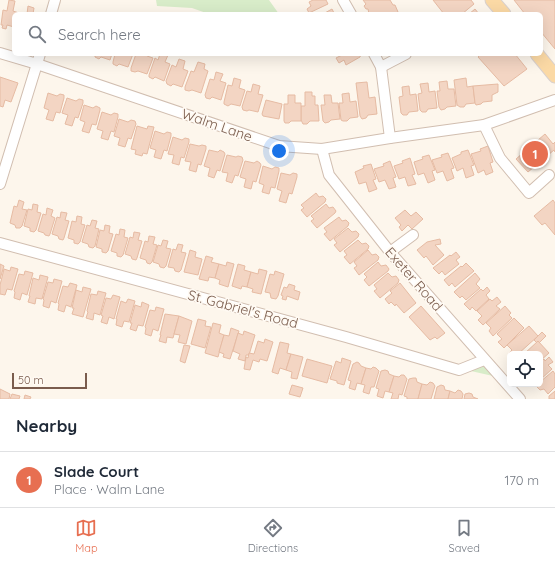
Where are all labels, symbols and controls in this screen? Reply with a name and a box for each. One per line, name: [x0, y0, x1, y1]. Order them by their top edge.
search box: [12, 12, 543, 56]
icon: search: [26, 23, 48, 45]
text: Search here: [58, 25, 141, 44]
street label: Walm Lane: [179, 105, 255, 146]
pin: 1: [522, 139, 548, 169]
your location: [269, 141, 289, 161]
street label: Exeter Road: [381, 243, 447, 315]
street label: St. Gabriel's Road: [186, 286, 300, 332]
map controls: [507, 351, 543, 387]
button: locate: [507, 351, 543, 387]
scale bar: [12, 371, 87, 390]
text: 50 m: [18, 373, 44, 387]
text: Nearby: [16, 415, 77, 436]
text: Slade Court: [54, 462, 139, 481]
text: 1: [26, 472, 32, 488]
text: 170 m: [504, 472, 539, 488]
text: Place · Walm Lane: [54, 481, 165, 497]
tab: Map: [75, 517, 98, 555]
tab: Directions: [248, 517, 298, 555]
tab: Saved: [448, 517, 480, 555]

